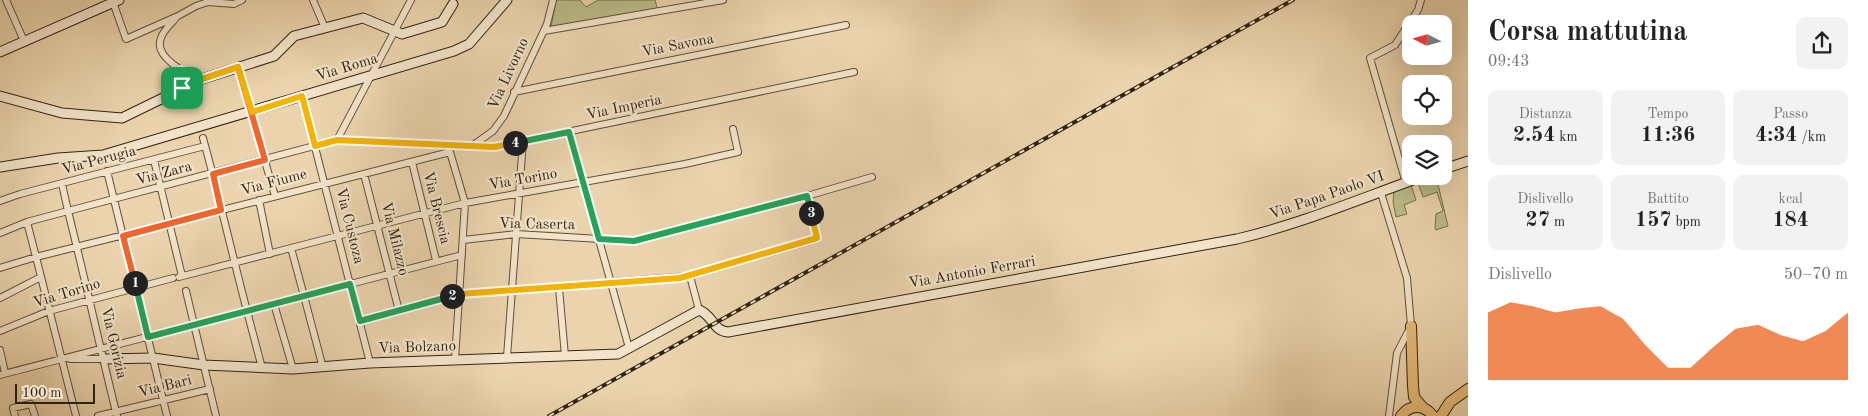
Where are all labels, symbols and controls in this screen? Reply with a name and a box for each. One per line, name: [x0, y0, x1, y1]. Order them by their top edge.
north arrow: [1402, 15, 1452, 65]
map controls: [1402, 15, 1452, 185]
button: share: [1796, 17, 1848, 69]
text: Corsa mattutina: [1488, 19, 1688, 47]
street label: Via Savona: [641, 32, 716, 60]
street label: Via Livorno: [486, 36, 532, 112]
street label: Via Roma: [314, 51, 380, 85]
text: 09:43: [1488, 54, 1530, 70]
pin: [161, 67, 203, 109]
icon: arrive: [168, 74, 196, 102]
button: locate: [1402, 75, 1452, 125]
street label: Via Imperia: [585, 93, 664, 123]
text: Distanza: [1519, 107, 1572, 121]
text: Tempo: [1648, 107, 1688, 121]
text: Passo: [1773, 107, 1808, 121]
text: 2.54: [1513, 125, 1555, 146]
text: 11:36: [1641, 125, 1695, 146]
text: 4:34: [1755, 125, 1798, 146]
pin: 4: [502, 130, 528, 156]
text: km: [1555, 130, 1578, 144]
text: /km: [1798, 130, 1826, 144]
button: layers: [1402, 135, 1452, 185]
text: 4: [511, 136, 520, 150]
street label: Via Perugia: [60, 144, 139, 178]
street label: Via Zara: [134, 159, 194, 189]
street label: Via Fiume: [239, 167, 309, 199]
street label: Via Torino: [487, 167, 559, 193]
street label: Via Papa Paolo VI: [1268, 169, 1386, 223]
street label: Via Brescia: [420, 170, 452, 247]
street label: Via Custoza: [332, 186, 366, 266]
text: Dislivello: [1517, 192, 1573, 206]
text: Battito: [1647, 192, 1689, 206]
text: kcal: [1779, 192, 1803, 206]
pin: 3: [798, 200, 824, 226]
street label: Via Milazzo: [378, 201, 410, 277]
text: 3: [807, 206, 816, 220]
text: 27: [1526, 210, 1550, 231]
text: 157: [1635, 210, 1672, 231]
text: 184: [1772, 210, 1809, 231]
text: m: [1550, 215, 1565, 229]
text: bpm: [1672, 215, 1701, 229]
street label: Via Caserta: [499, 217, 576, 233]
street label: Via Antonio Ferrari: [907, 254, 1037, 292]
text: Dislivello: [1488, 267, 1552, 283]
text: 50–70 m: [1784, 267, 1848, 283]
pin: 1: [122, 270, 148, 296]
text: 1: [131, 276, 140, 290]
street label: Via Torino: [32, 277, 102, 311]
pin: 2: [440, 284, 464, 308]
text: 2: [448, 289, 457, 303]
street label: Via Gorizia: [97, 306, 129, 381]
street label: Via Bolzano: [378, 339, 456, 357]
street label: Via Bari: [137, 373, 193, 401]
scale bar: [15, 381, 95, 404]
text: 100 m: [22, 386, 61, 400]

